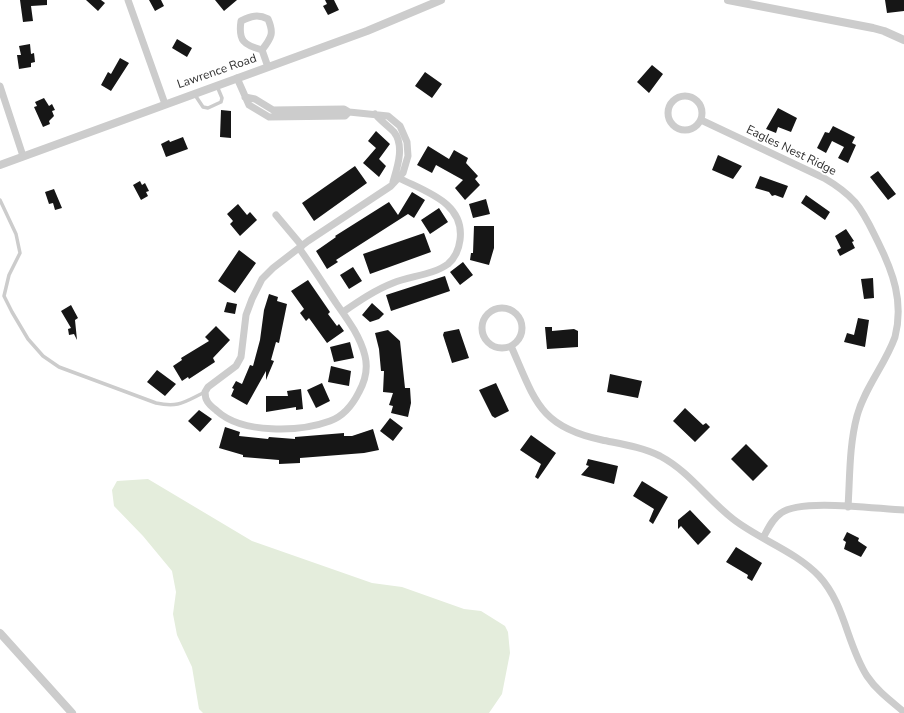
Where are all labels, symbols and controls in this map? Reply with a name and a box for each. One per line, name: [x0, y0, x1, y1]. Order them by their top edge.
street label: Lawrence Road: [175, 52, 259, 92]
street label: Eagles Nest Ridge: [744, 123, 838, 179]

